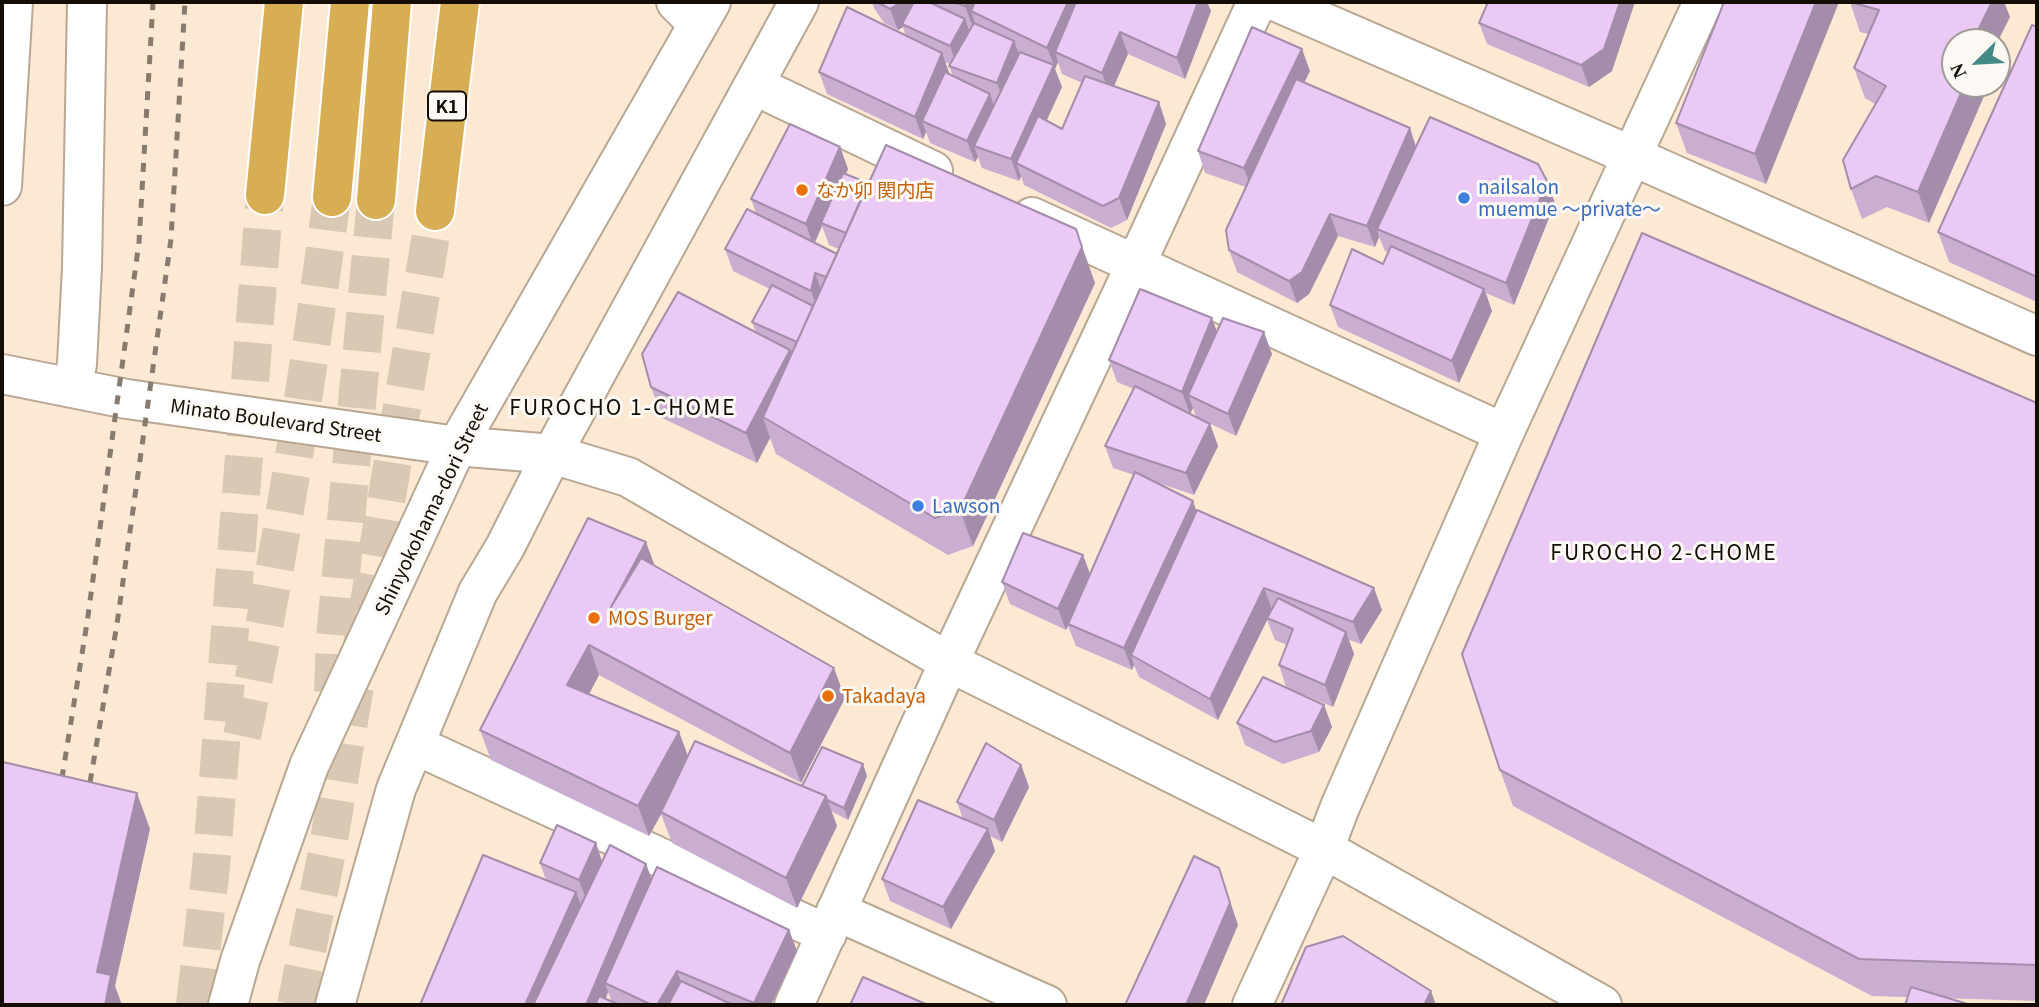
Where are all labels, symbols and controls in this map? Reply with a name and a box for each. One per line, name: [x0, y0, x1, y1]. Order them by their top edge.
north arrow: [1941, 28, 2011, 98]
text: N: [1946, 60, 1971, 81]
road number: K1: [428, 92, 466, 120]
place label: nailsalon muemue ～private～: [1478, 176, 1661, 220]
place label: なか卯 関内店: [816, 179, 934, 201]
marker: なか卯 関内店: [794, 182, 810, 198]
marker: nailsalon muemue ～private～: [1456, 190, 1472, 206]
street label: Minato Boulevard Street: [169, 394, 383, 446]
district label: FUROCHO 1-CHOME: [511, 394, 735, 420]
street label: Shinyokohama-dori Street: [370, 399, 492, 619]
place label: Lawson: [932, 495, 1000, 517]
marker: Lawson: [910, 498, 926, 514]
district label: FUROCHO 2-CHOME: [1552, 539, 1776, 565]
place label: MOS Burger: [608, 607, 712, 629]
marker: MOS Burger: [586, 610, 602, 626]
place label: Takadaya: [842, 685, 926, 707]
marker: Takadaya: [820, 688, 836, 704]

